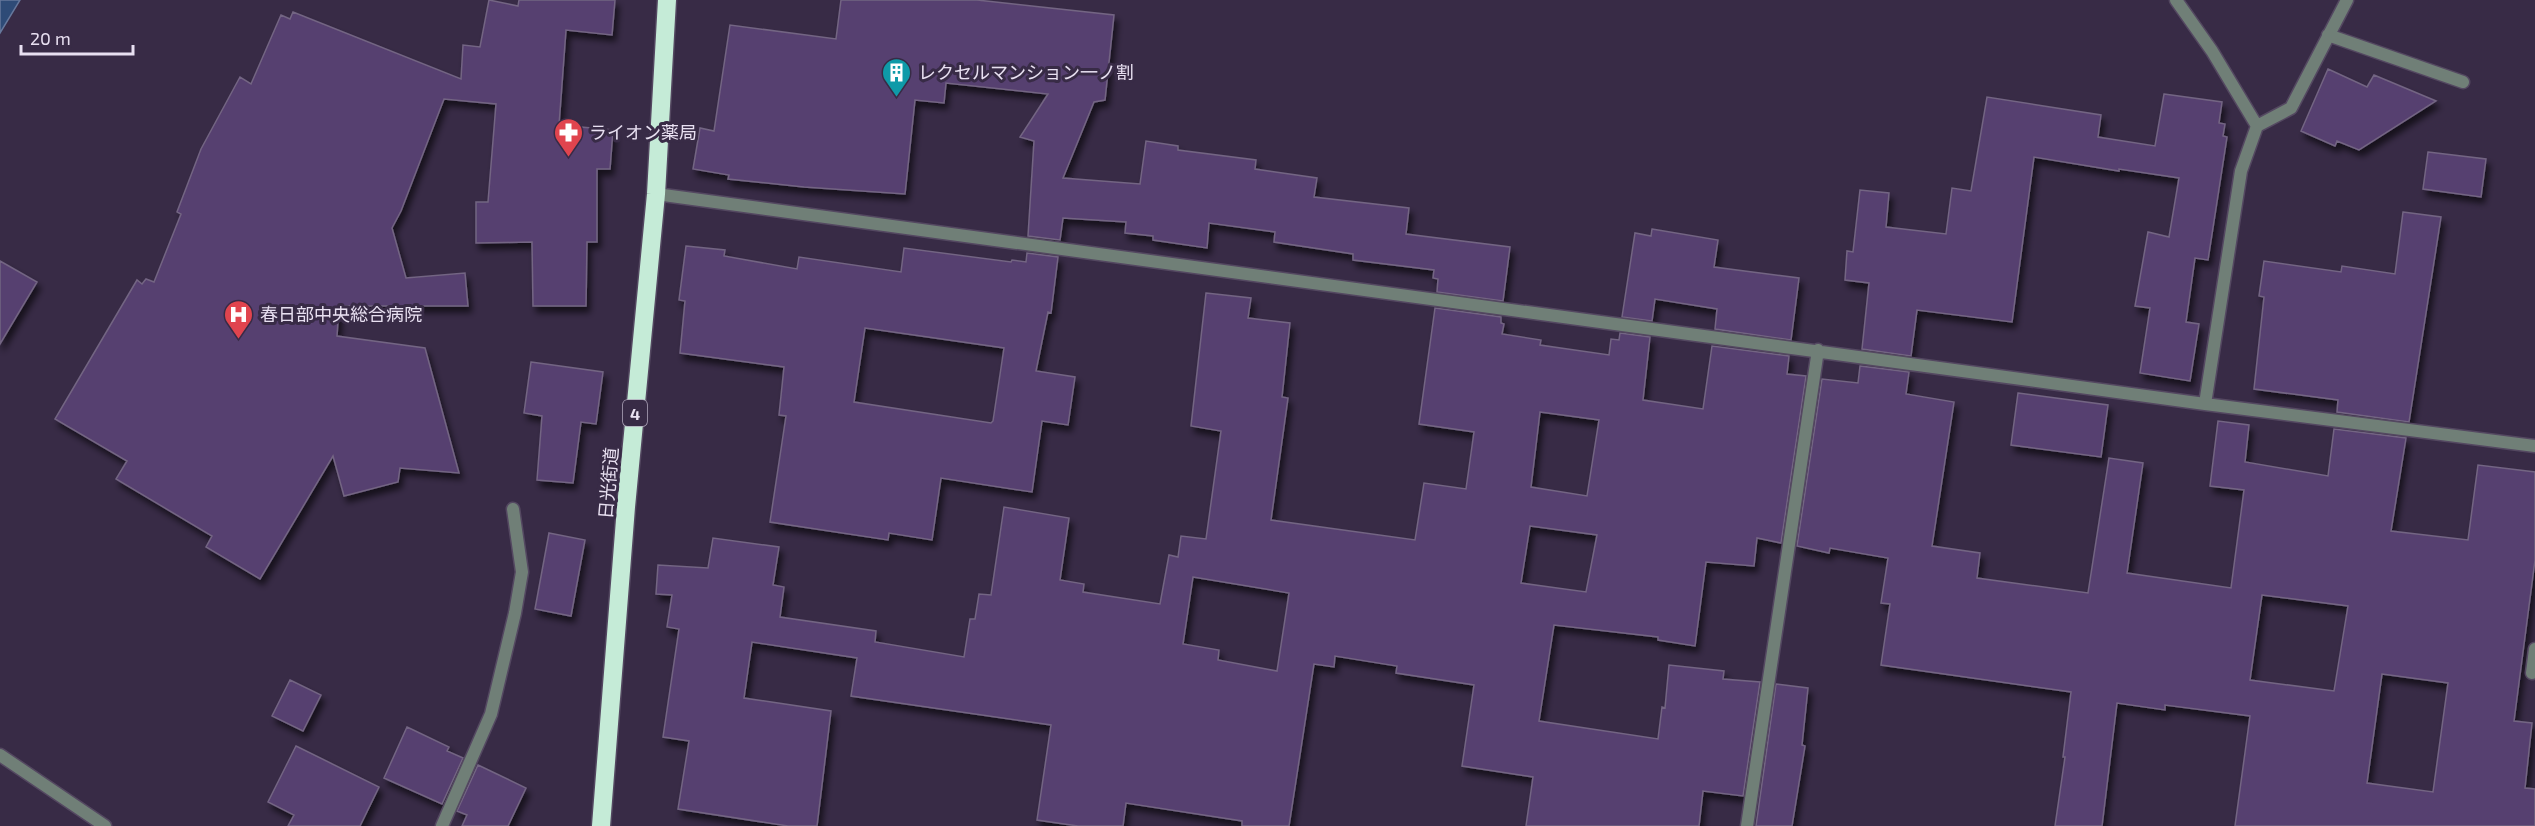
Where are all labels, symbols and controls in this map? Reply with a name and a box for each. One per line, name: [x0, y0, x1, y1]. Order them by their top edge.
scale bar: [21, 18, 134, 56]
text: 20 m: [30, 27, 71, 49]
building icon: レクセルマンション一ノ割: [881, 56, 913, 98]
place label: レクセルマンション一ノ割: [918, 61, 1134, 83]
pharmacy icon: ライオン薬局: [552, 116, 584, 158]
place label: ライオン薬局: [589, 121, 697, 143]
hospital icon: 春日部中央総合病院: [223, 298, 255, 340]
place label: 春日部中央総合病院: [260, 303, 422, 325]
road number: 4: [623, 400, 647, 426]
street label: 日光街道: [594, 446, 622, 520]

